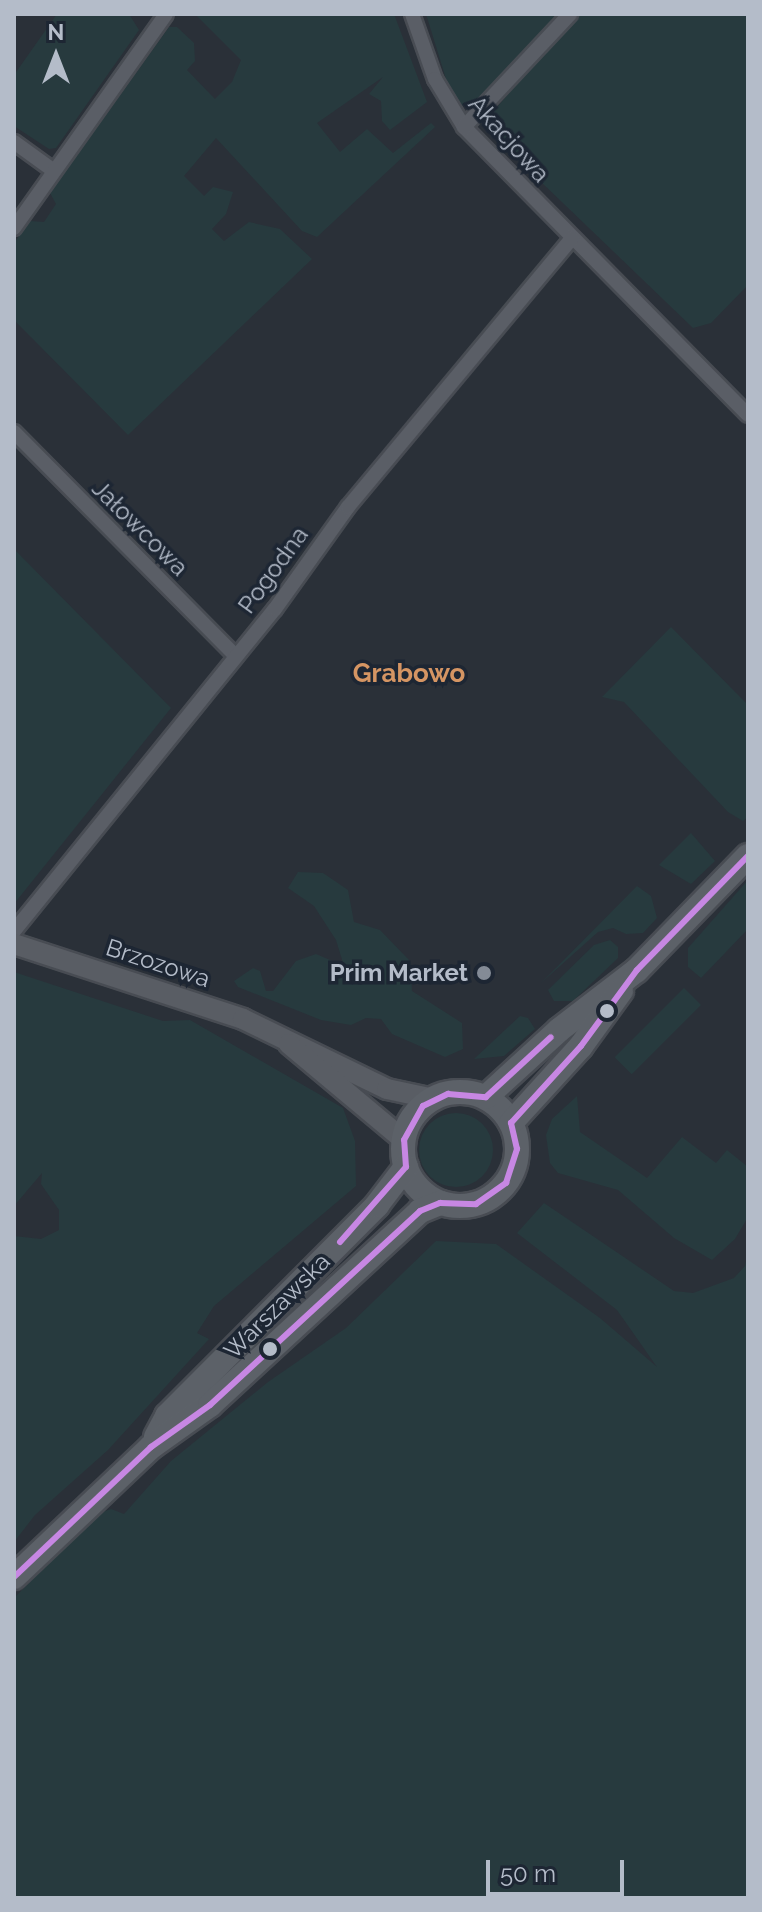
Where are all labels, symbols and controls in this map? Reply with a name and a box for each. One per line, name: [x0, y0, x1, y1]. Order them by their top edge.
north arrow: [16, 16, 96, 96]
text: N: [48, 19, 64, 45]
street label: Akacjowa: [463, 90, 555, 188]
street label: Jałowcowa: [86, 474, 194, 582]
street label: Pogodna: [232, 521, 314, 619]
district label: Grabowo: [353, 658, 465, 690]
street label: Brzozowa: [102, 933, 214, 993]
place label: Prim Market: [330, 959, 468, 987]
marker: Prim Market: [475, 964, 493, 982]
unlabelled marker: [599, 1003, 615, 1019]
street label: Warszawska: [218, 1247, 336, 1365]
unlabelled marker: [262, 1341, 278, 1357]
scale bar: [490, 1844, 628, 1894]
text: 50 m: [500, 1859, 556, 1888]

